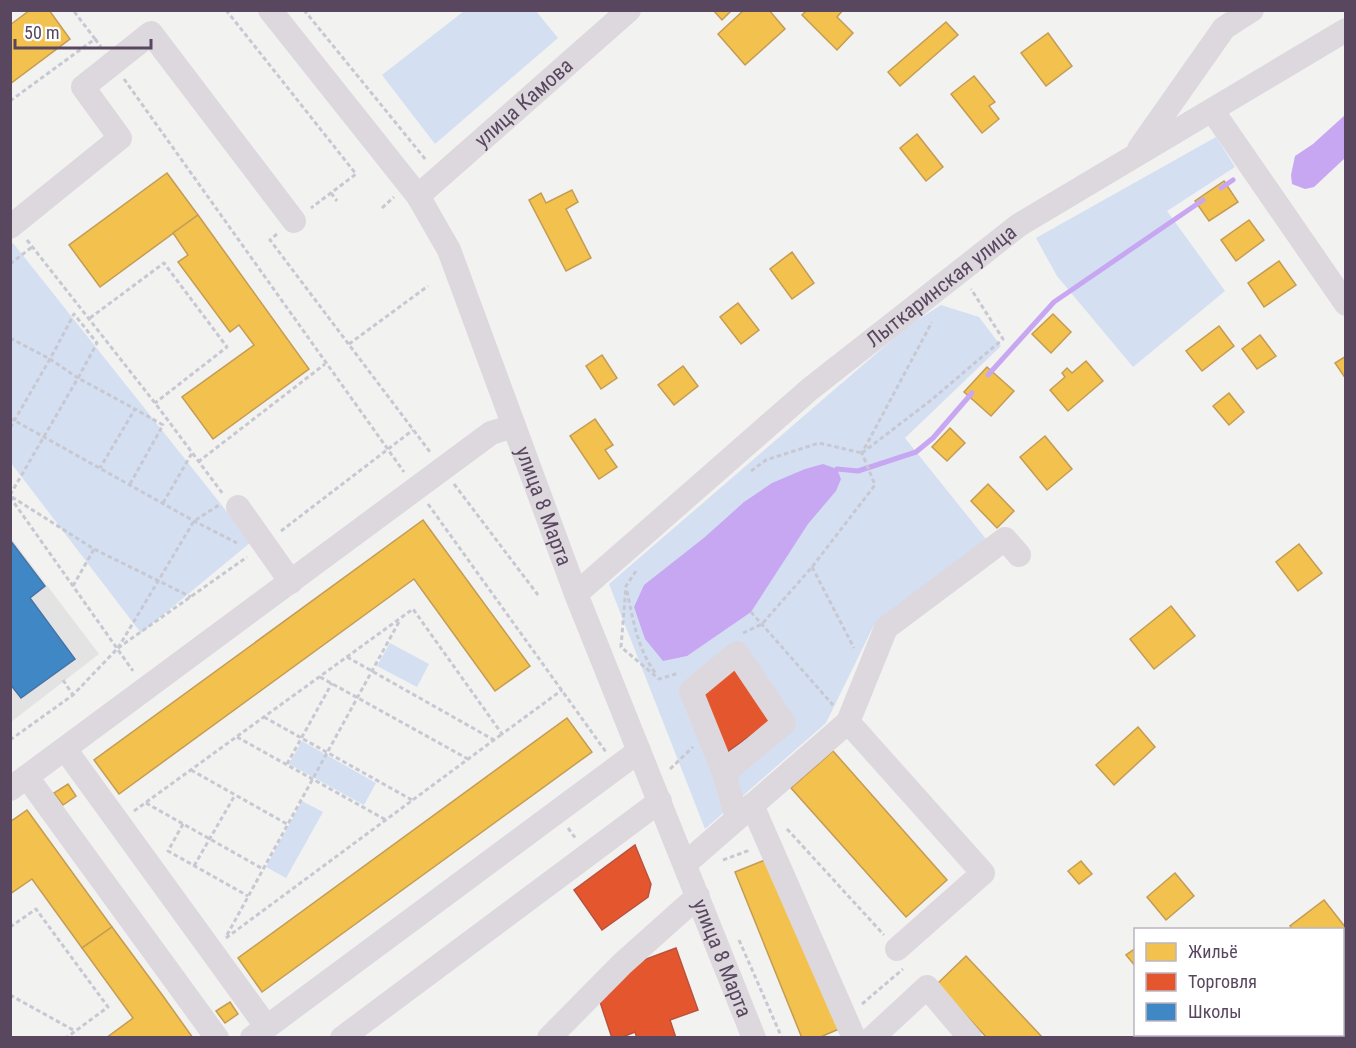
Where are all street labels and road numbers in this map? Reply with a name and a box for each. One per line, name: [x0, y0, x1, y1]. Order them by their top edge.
street label: улица Камова: [470, 53, 578, 152]
street label: Лыткаринская улица: [862, 220, 1021, 352]
street label: улица 8 Марта: [511, 443, 576, 569]
street label: улица 8 Марта: [688, 896, 756, 1021]

